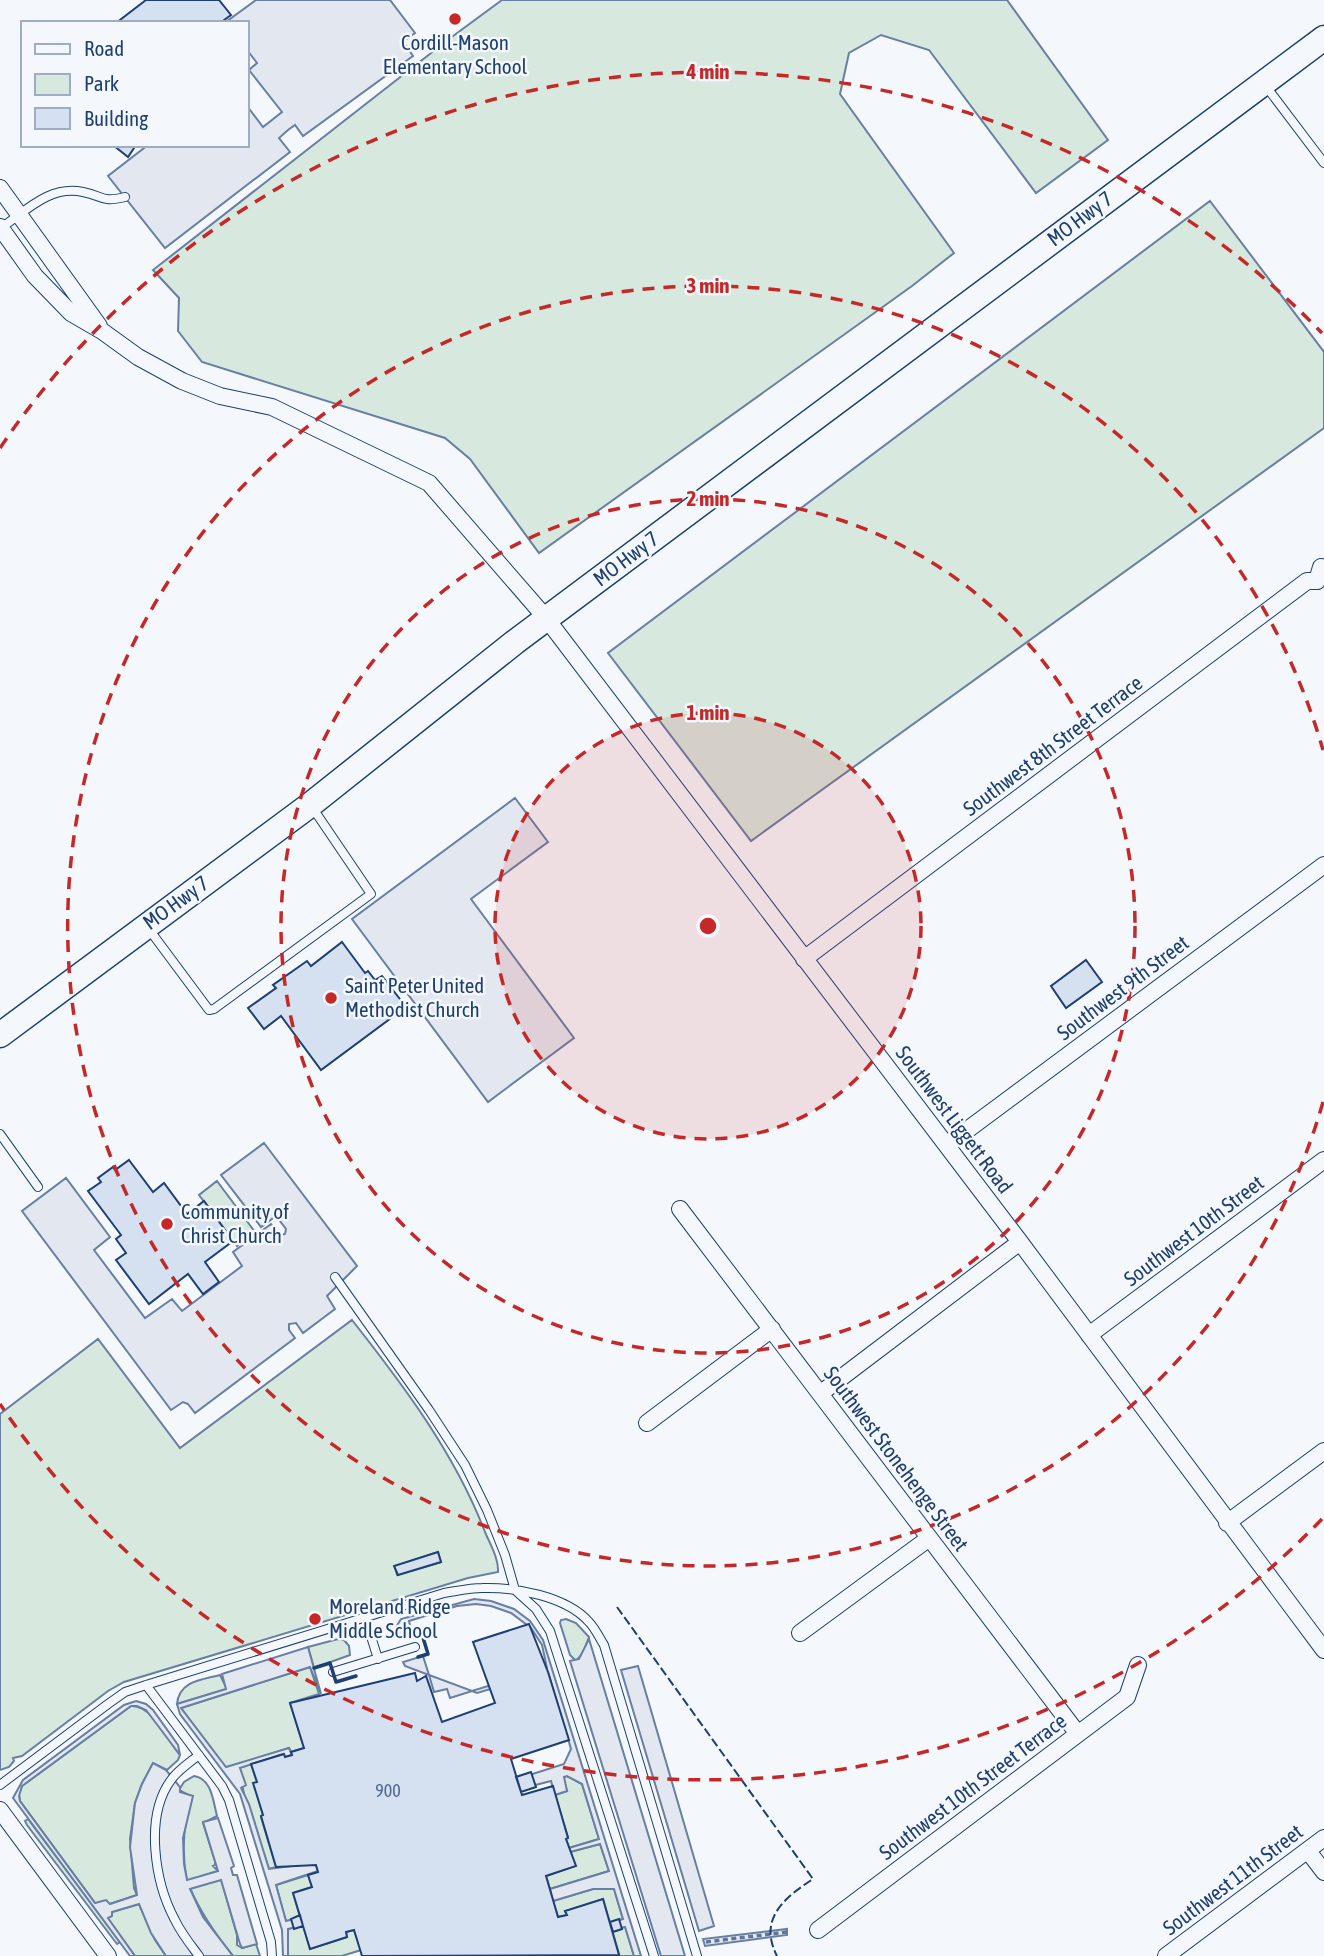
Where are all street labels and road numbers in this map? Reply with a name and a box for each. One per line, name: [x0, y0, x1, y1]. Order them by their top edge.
street label: MO Hwy 7: [1042, 186, 1117, 250]
street label: MO Hwy 7: [588, 526, 663, 590]
street label: Southwest 8th Street Terrace: [958, 670, 1147, 820]
street label: MO Hwy 7: [138, 870, 213, 934]
street label: Southwest 9th Street: [1052, 930, 1193, 1044]
street label: Southwest Liggett Road: [892, 1041, 1018, 1198]
street label: Southwest 10th Street: [1119, 1170, 1268, 1290]
street label: Southwest Stonehenge Street: [820, 1362, 974, 1555]
street label: Southwest 10th Street Terrace: [874, 1708, 1071, 1864]
street label: Southwest 11th Street: [1158, 1819, 1307, 1939]

